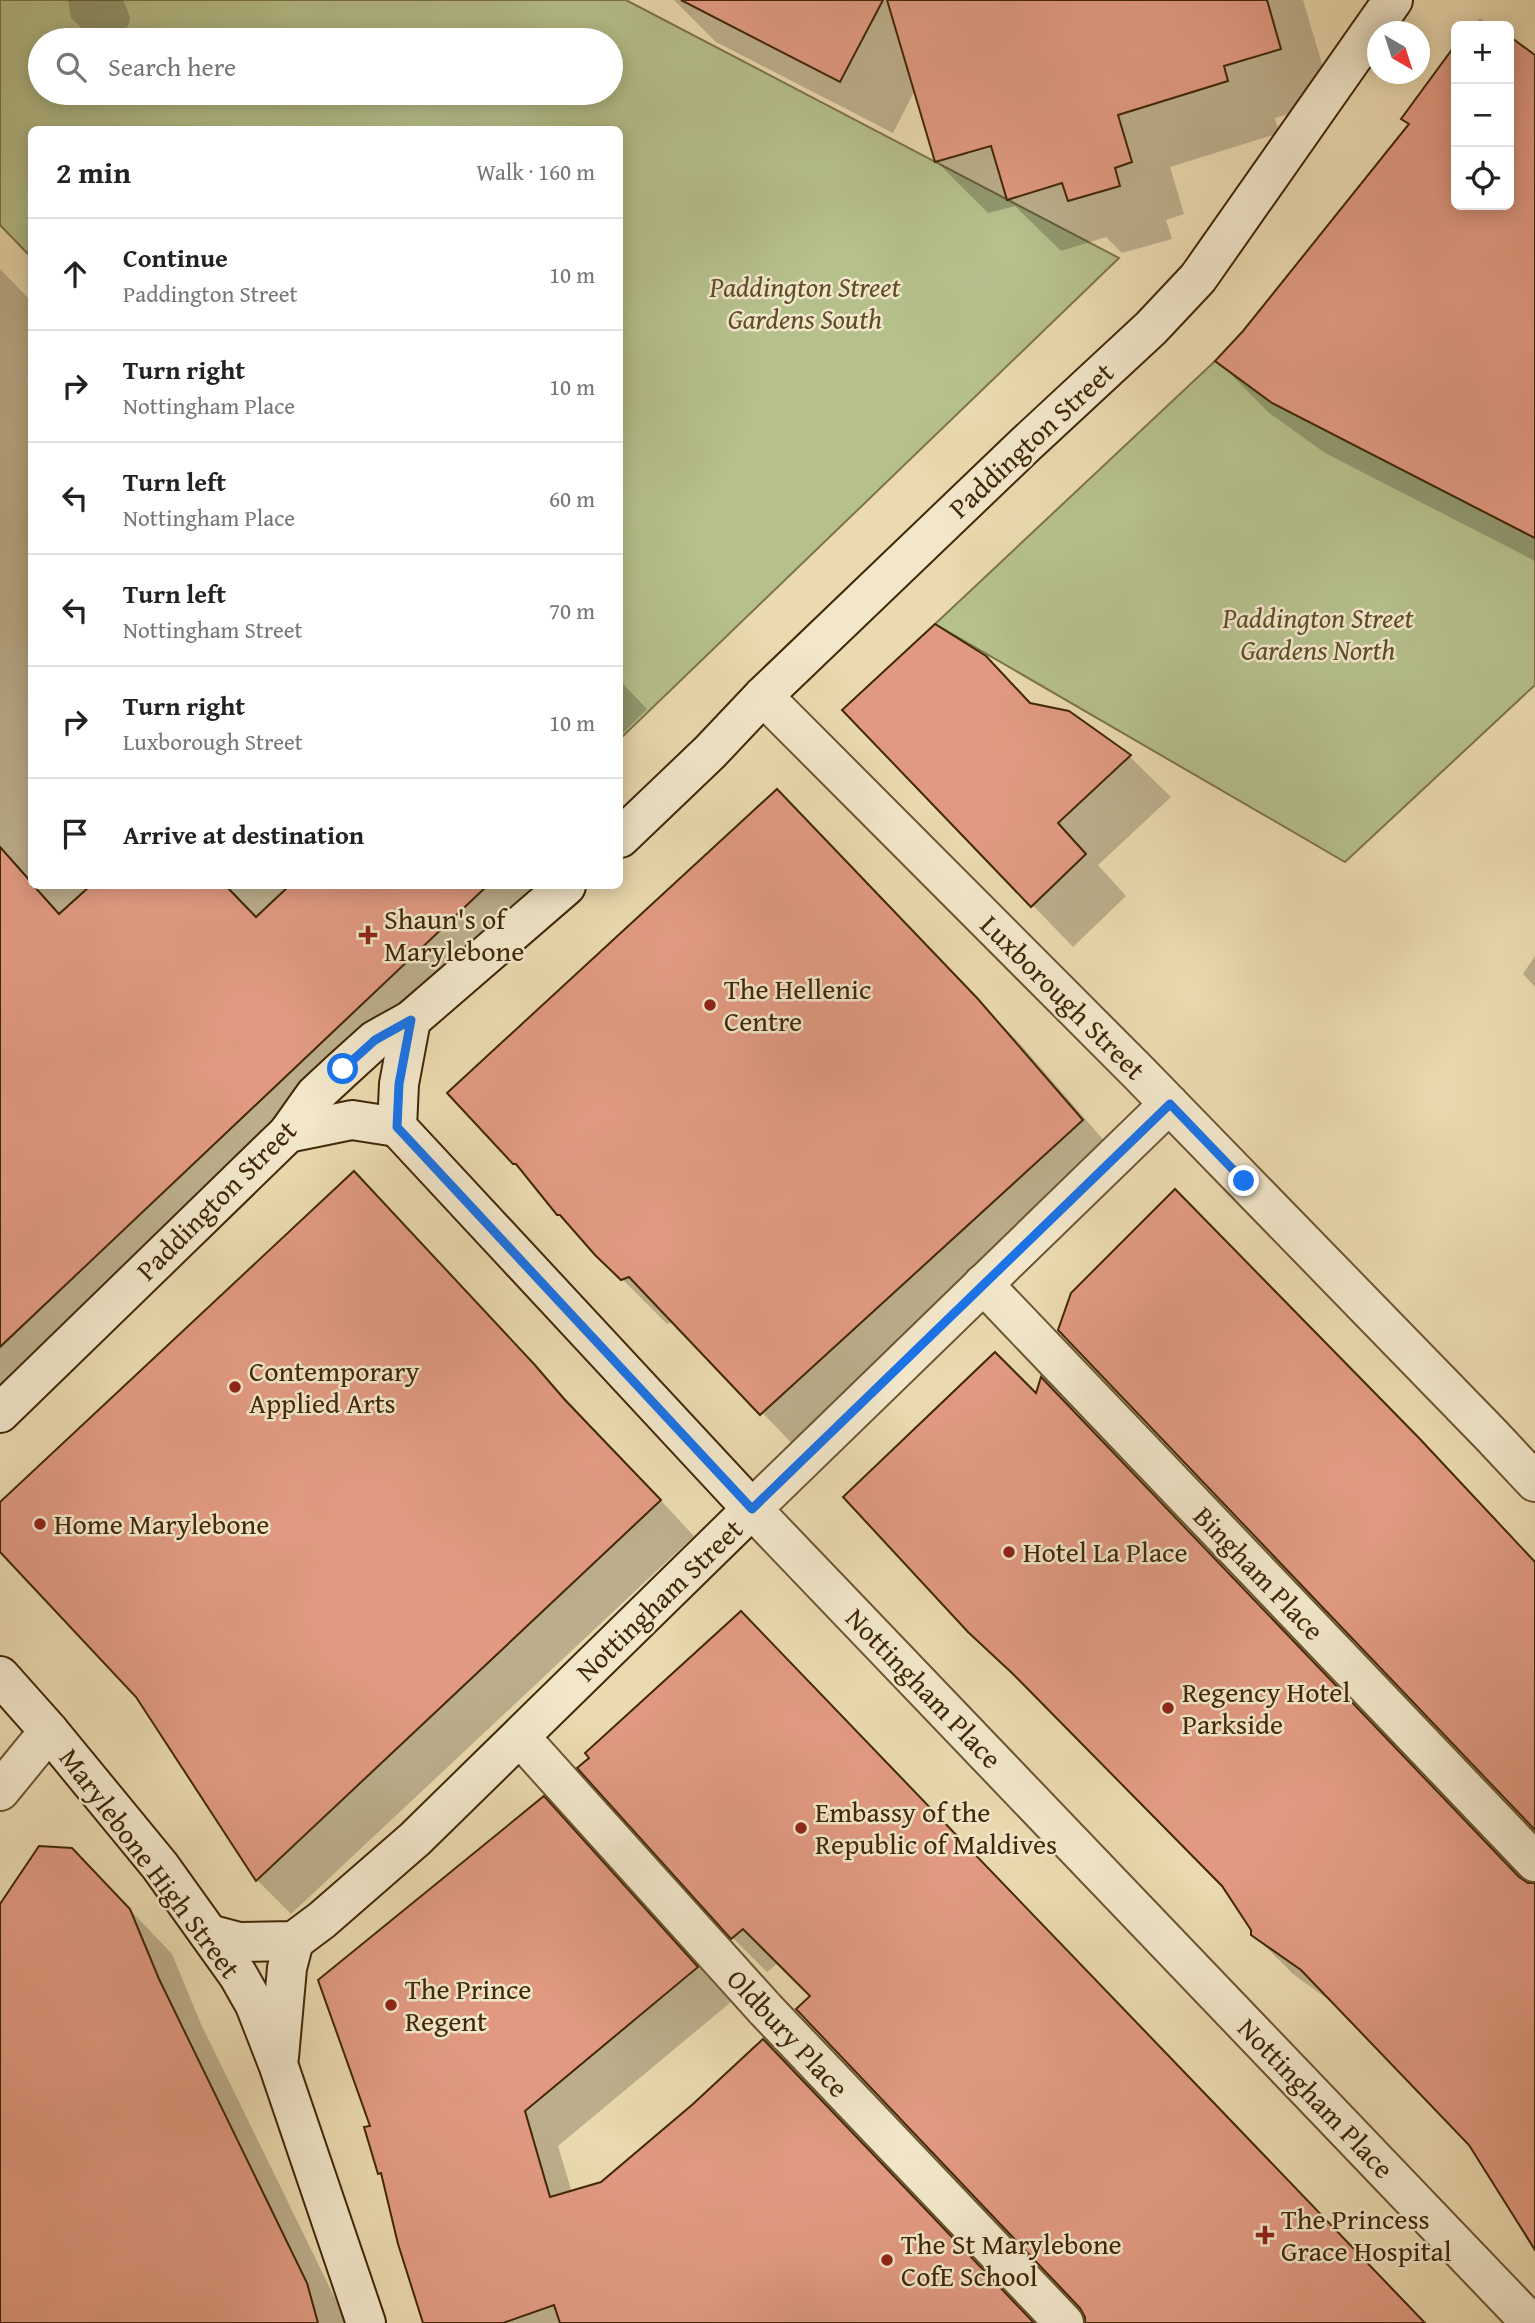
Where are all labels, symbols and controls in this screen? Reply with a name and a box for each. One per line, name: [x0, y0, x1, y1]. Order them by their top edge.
north arrow: [1367, 21, 1430, 84]
map controls: [1451, 21, 1514, 210]
button: +: [1451, 21, 1514, 84]
search box: [28, 28, 623, 105]
text: Search here: [108, 47, 236, 86]
icon: search: [52, 48, 90, 86]
button: −: [1451, 84, 1514, 147]
button: locate: [1451, 147, 1514, 210]
text: 2 min: [56, 150, 131, 194]
text: Walk · 160 m: [476, 155, 595, 188]
text: Continue: [123, 238, 228, 277]
icon: ahead: [56, 255, 94, 293]
text: 10 m: [549, 258, 595, 291]
park label: Paddington Street Gardens South: [709, 266, 902, 339]
text: Paddington Street: [123, 277, 298, 310]
text: Turn right: [123, 350, 245, 389]
street label: Paddington Street: [939, 352, 1122, 527]
icon: right: [56, 367, 94, 405]
text: 10 m: [549, 370, 595, 403]
text: Nottingham Place: [123, 389, 295, 422]
text: Turn left: [123, 462, 226, 501]
icon: left: [56, 479, 94, 517]
text: 60 m: [549, 482, 595, 515]
text: Nottingham Place: [123, 501, 295, 534]
text: Turn left: [123, 574, 226, 613]
icon: left: [56, 591, 94, 629]
text: 70 m: [549, 594, 595, 627]
park label: Paddington Street Gardens North: [1222, 597, 1415, 670]
text: Nottingham Street: [123, 613, 303, 646]
text: Turn right: [123, 686, 245, 725]
icon: right: [56, 703, 94, 741]
text: 10 m: [549, 706, 595, 739]
text: Luxborough Street: [123, 725, 303, 758]
icon: arrive: [56, 815, 94, 853]
text: Arrive at destination: [123, 815, 364, 854]
place label: Shaun's of Marylebone: [384, 898, 524, 971]
street label: Luxborough Street: [971, 905, 1155, 1089]
marker: Shaun's of Marylebone: [358, 925, 378, 945]
place label: The Hellenic Centre: [724, 968, 871, 1041]
marker: The Hellenic Centre: [702, 997, 718, 1013]
route start: [327, 1053, 358, 1084]
street label: Paddington Street: [126, 1110, 305, 1289]
route end: [1228, 1165, 1259, 1196]
place label: Contemporary Applied Arts: [249, 1350, 420, 1423]
marker: Contemporary Applied Arts: [227, 1379, 243, 1395]
street label: Bingham Place: [1184, 1496, 1334, 1649]
place label: Home Marylebone: [54, 1503, 269, 1544]
street label: Nottingham Street: [566, 1509, 752, 1690]
marker: Home Marylebone: [32, 1516, 48, 1532]
place label: Hotel La Place: [1023, 1531, 1188, 1572]
marker: Hotel La Place: [1001, 1544, 1017, 1560]
street label: Nottingham Place: [837, 1598, 1012, 1777]
place label: Regency Hotel Parkside: [1182, 1671, 1350, 1744]
marker: Regency Hotel Parkside: [1160, 1700, 1176, 1716]
street label: Marylebone High Street: [50, 1739, 251, 1987]
place label: Embassy of the Republic of Maldives: [815, 1791, 1057, 1864]
marker: Embassy of the Republic of Maldives: [793, 1820, 809, 1836]
street label: Oldbury Place: [718, 1959, 859, 2106]
place label: The Prince Regent: [405, 1968, 531, 2041]
marker: The Prince Regent: [383, 1997, 399, 2013]
street label: Nottingham Place: [1229, 2008, 1404, 2187]
place label: The Princess Grace Hospital: [1281, 2198, 1452, 2271]
place label: The St Marylebone CofE School: [901, 2223, 1122, 2296]
marker: The Princess Grace Hospital: [1255, 2225, 1275, 2245]
marker: The St Marylebone CofE School: [879, 2252, 895, 2268]

